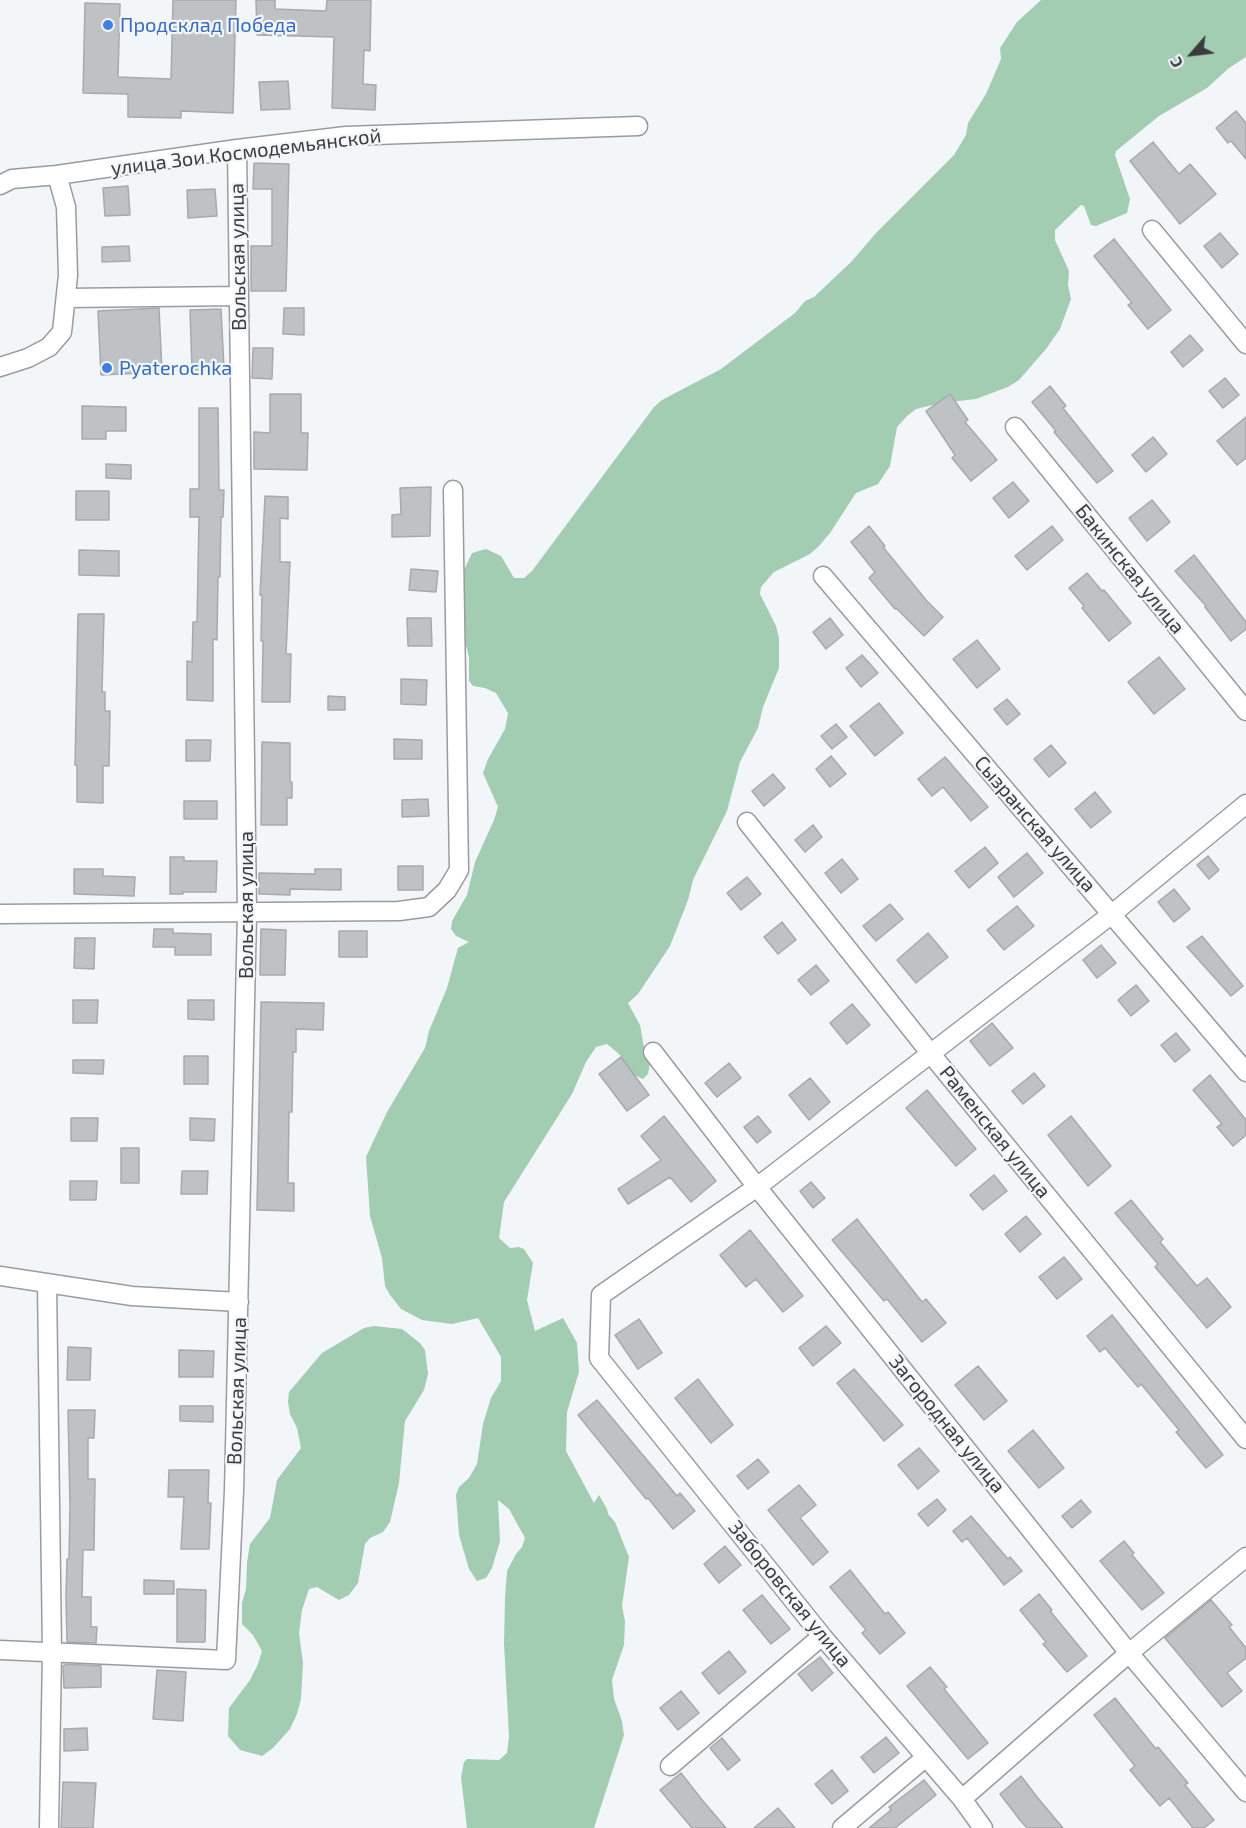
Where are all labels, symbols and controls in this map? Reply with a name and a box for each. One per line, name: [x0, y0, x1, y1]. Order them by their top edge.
place label: Продсклад Победа: [120, 13, 297, 37]
marker: Продсклад Победа: [101, 18, 115, 32]
north arrow: [1162, 24, 1222, 84]
text: С: [1165, 54, 1186, 71]
street label: улица Зои Космодемьянской: [110, 124, 382, 180]
street label: Вольская улица: [225, 183, 251, 331]
place label: Pyaterochka: [119, 356, 232, 380]
marker: Pyaterochka: [100, 361, 114, 375]
street label: Бакинская улица: [1070, 499, 1190, 639]
street label: Сызранская улица: [969, 751, 1101, 897]
street label: Вольская улица: [234, 831, 258, 979]
street label: Раменская улица: [934, 1061, 1056, 1203]
street label: Вольская улица: [222, 1317, 252, 1465]
street label: Загородная улица: [884, 1350, 1010, 1498]
street label: Заборовская улица: [723, 1516, 857, 1672]

